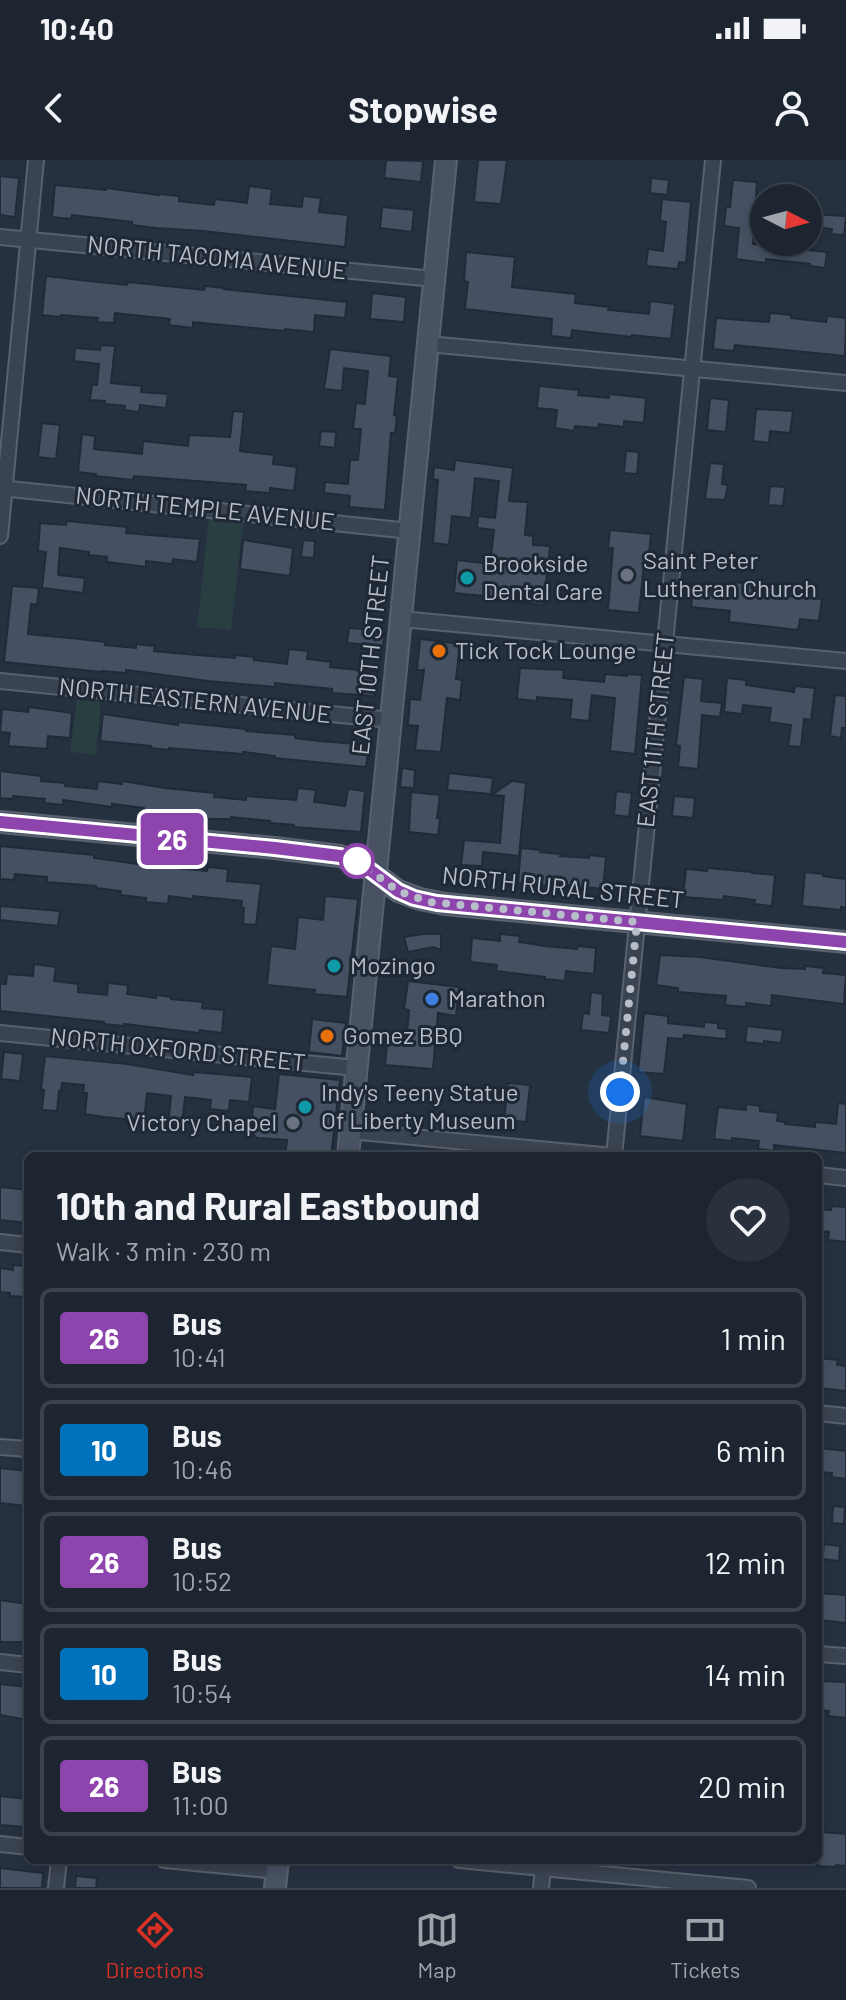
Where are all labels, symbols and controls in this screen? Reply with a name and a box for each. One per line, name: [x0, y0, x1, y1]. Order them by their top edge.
text: 10:40: [40, 10, 114, 46]
icon: back: [32, 86, 76, 130]
icon: person: [770, 86, 814, 130]
text: Stopwise: [348, 87, 498, 130]
north arrow: [750, 184, 822, 256]
map controls: [750, 184, 822, 256]
street label: NORTH TACOMA AVENUE: [86, 228, 348, 285]
street label: NORTH TEMPLE AVENUE: [74, 479, 336, 536]
place label: Saint Peter Lutheran Church: [643, 545, 817, 602]
place label: Brookside Dental Care: [483, 548, 603, 605]
street label: EAST 10TH STREET: [345, 553, 394, 756]
marker: Saint Peter Lutheran Church: [618, 566, 636, 584]
marker: Brookside Dental Care: [458, 569, 476, 587]
street label: EAST 11TH STREET: [630, 631, 679, 829]
place label: Tick Tock Lounge: [455, 635, 636, 664]
marker: Tick Tock Lounge: [430, 642, 448, 660]
street label: NORTH EASTERN AVENUE: [58, 671, 333, 728]
line badge: 26: [136, 813, 208, 865]
text: 26: [157, 822, 187, 856]
unlabelled marker: [340, 844, 374, 878]
street label: NORTH RURAL STREET: [441, 859, 686, 914]
place label: Mozingo: [350, 950, 436, 979]
marker: Mozingo: [325, 957, 343, 975]
place label: Marathon: [448, 983, 546, 1012]
marker: Marathon: [423, 990, 441, 1008]
place label: Gomez BBQ: [343, 1020, 463, 1049]
street label: NORTH OXFORD STREET: [49, 1021, 307, 1076]
marker: Gomez BBQ: [318, 1027, 336, 1045]
your location: [600, 1072, 640, 1112]
place label: Indy's Teeny Statue Of Liberty Museum: [321, 1077, 518, 1134]
marker: Indy's Teeny Statue Of Liberty Museum: [296, 1098, 314, 1116]
place label: Victory Chapel: [126, 1107, 277, 1136]
marker: Victory Chapel: [284, 1114, 302, 1132]
button: heart: [706, 1178, 790, 1262]
text: 10th and Rural Eastbound: [56, 1182, 480, 1228]
text: Walk · 3 min · 230 m: [56, 1235, 271, 1266]
text: Bus: [172, 1305, 222, 1341]
text: 1 min: [721, 1320, 786, 1356]
text: 26: [89, 1321, 119, 1355]
text: 10:41: [172, 1341, 226, 1372]
text: Bus: [172, 1417, 222, 1453]
text: 6 min: [716, 1432, 786, 1468]
text: 10: [91, 1433, 117, 1467]
text: 10:46: [172, 1453, 232, 1484]
text: Bus: [172, 1529, 222, 1565]
text: 12 min: [705, 1544, 786, 1580]
text: 26: [89, 1545, 119, 1579]
text: 10:52: [172, 1565, 232, 1596]
text: Bus: [172, 1641, 222, 1677]
text: 14 min: [704, 1656, 786, 1692]
text: 10: [91, 1657, 117, 1691]
text: 10:54: [172, 1677, 232, 1708]
text: Bus: [172, 1753, 222, 1789]
text: 20 min: [698, 1768, 786, 1804]
text: 26: [89, 1769, 119, 1803]
text: 11:00: [172, 1789, 228, 1820]
tab: Directions: [106, 1908, 204, 1982]
tab: Map: [415, 1908, 459, 1982]
tab: Tickets: [670, 1908, 740, 1982]

